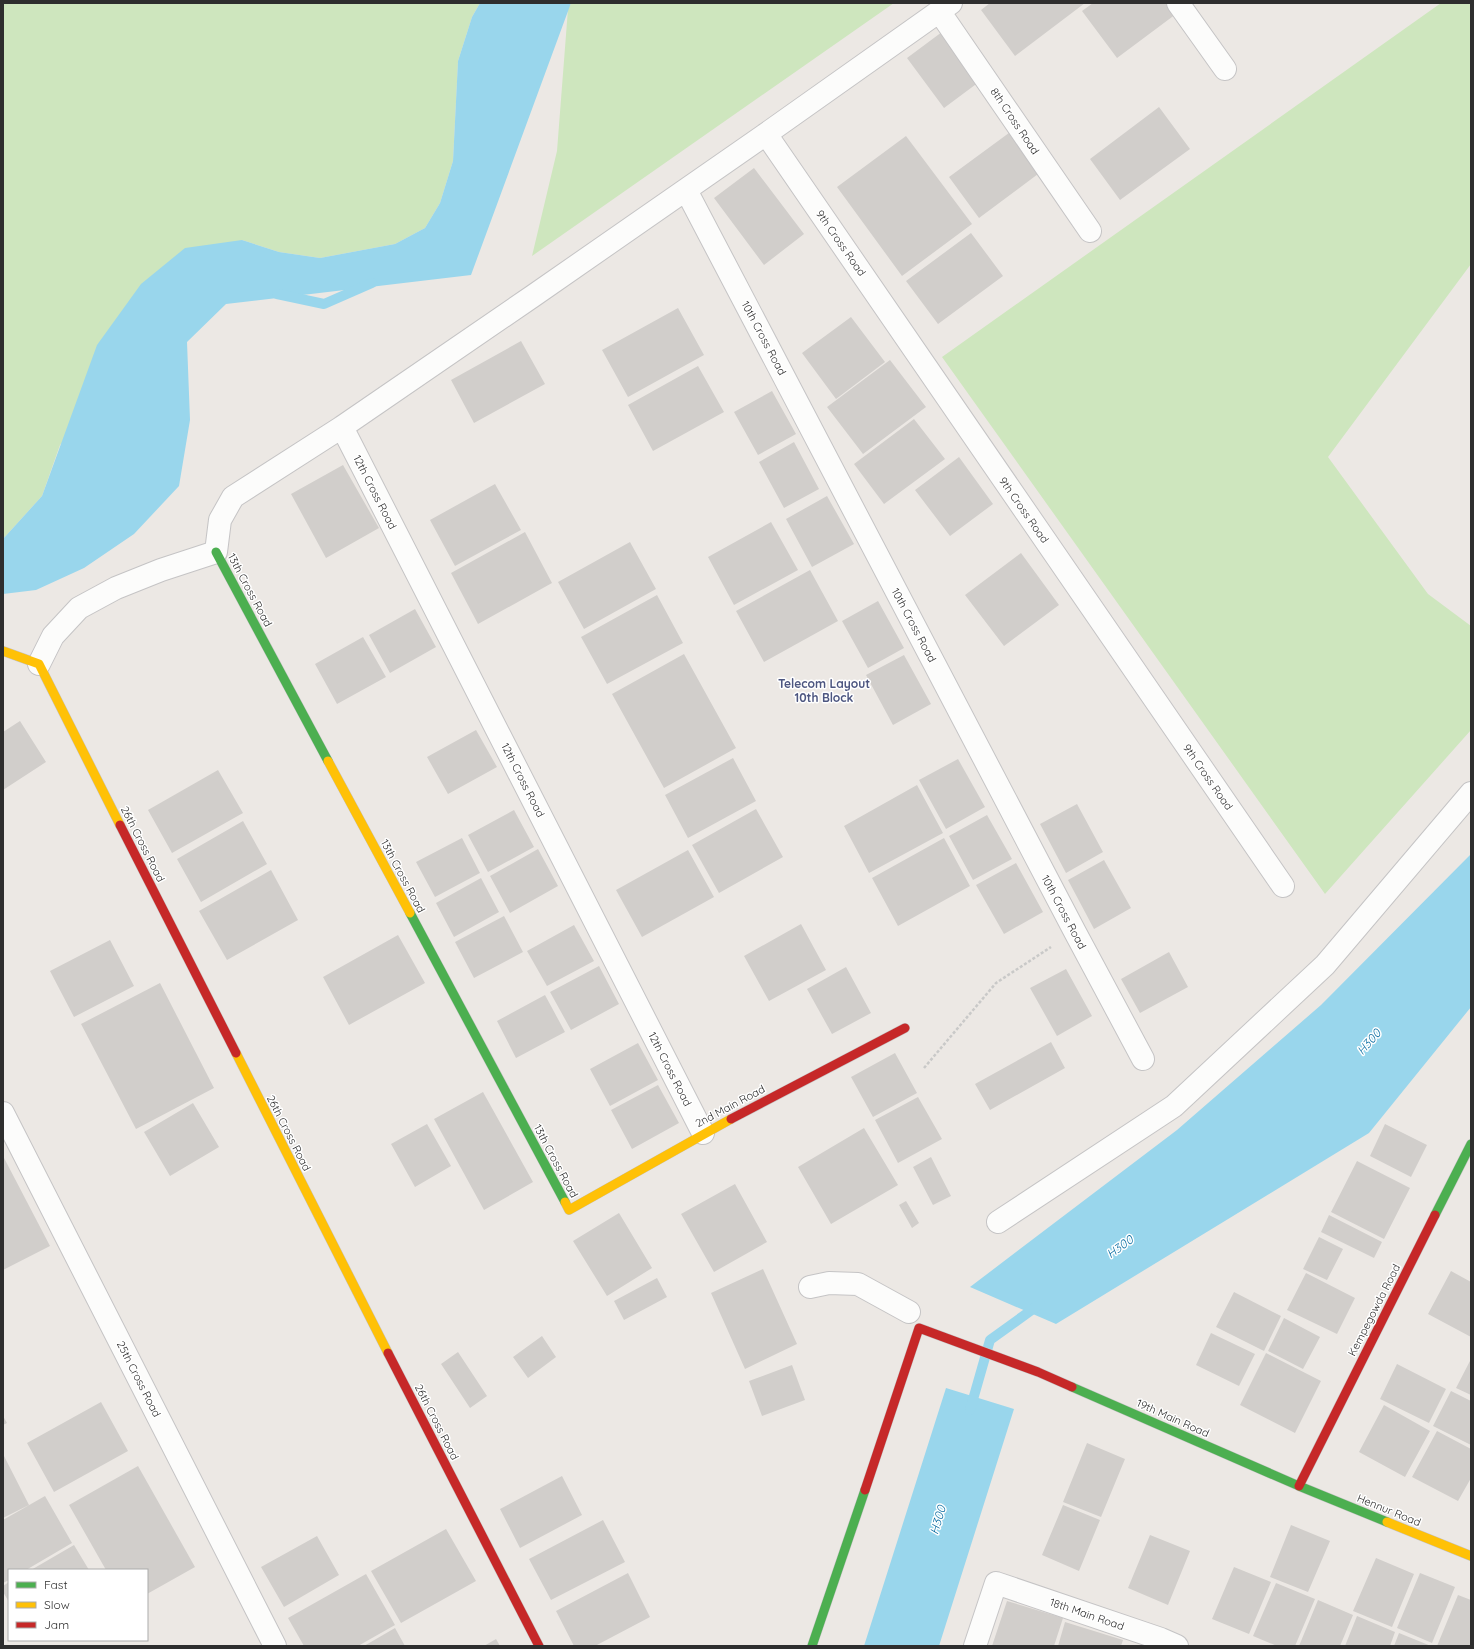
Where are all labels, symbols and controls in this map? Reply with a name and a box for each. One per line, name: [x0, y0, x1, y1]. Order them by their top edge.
street label: 8th Cross Road: [988, 85, 1042, 157]
street label: 9th Cross Road: [813, 207, 869, 279]
street label: 10th Cross Road: [739, 298, 789, 378]
street label: 12th Cross Road: [350, 452, 400, 532]
street label: 9th Cross Road: [996, 474, 1052, 546]
street label: 13th Cross Road: [225, 551, 275, 629]
street label: 10th Cross Road: [889, 585, 939, 665]
district label: Telecom Layout 10th Block: [778, 676, 870, 705]
street label: 12th Cross Road: [498, 740, 548, 820]
street label: 9th Cross Road: [1180, 741, 1236, 813]
street label: 26th Cross Road: [118, 804, 168, 884]
street label: 13th Cross Road: [378, 837, 428, 915]
street label: 10th Cross Road: [1039, 872, 1089, 952]
water label: H300: [1353, 1025, 1384, 1058]
street label: 12th Cross Road: [645, 1029, 695, 1109]
street label: 2nd Main Road: [693, 1082, 767, 1130]
street label: 26th Cross Road: [264, 1093, 314, 1173]
street label: 13th Cross Road: [531, 1122, 581, 1200]
water label: H300: [1103, 1231, 1137, 1261]
street label: Kempegowda Road: [1345, 1262, 1403, 1358]
street label: 25th Cross Road: [114, 1339, 164, 1419]
street label: 26th Cross Road: [412, 1382, 462, 1462]
street label: 19th Main Road: [1135, 1396, 1211, 1440]
street label: Hennur Road: [1355, 1491, 1423, 1529]
water label: H300: [926, 1503, 949, 1536]
legend: [8, 1569, 148, 1641]
text: Fast: [44, 1577, 68, 1592]
street label: 18th Main Road: [1048, 1595, 1126, 1633]
text: Slow: [44, 1597, 70, 1612]
text: Jam: [44, 1617, 69, 1632]

